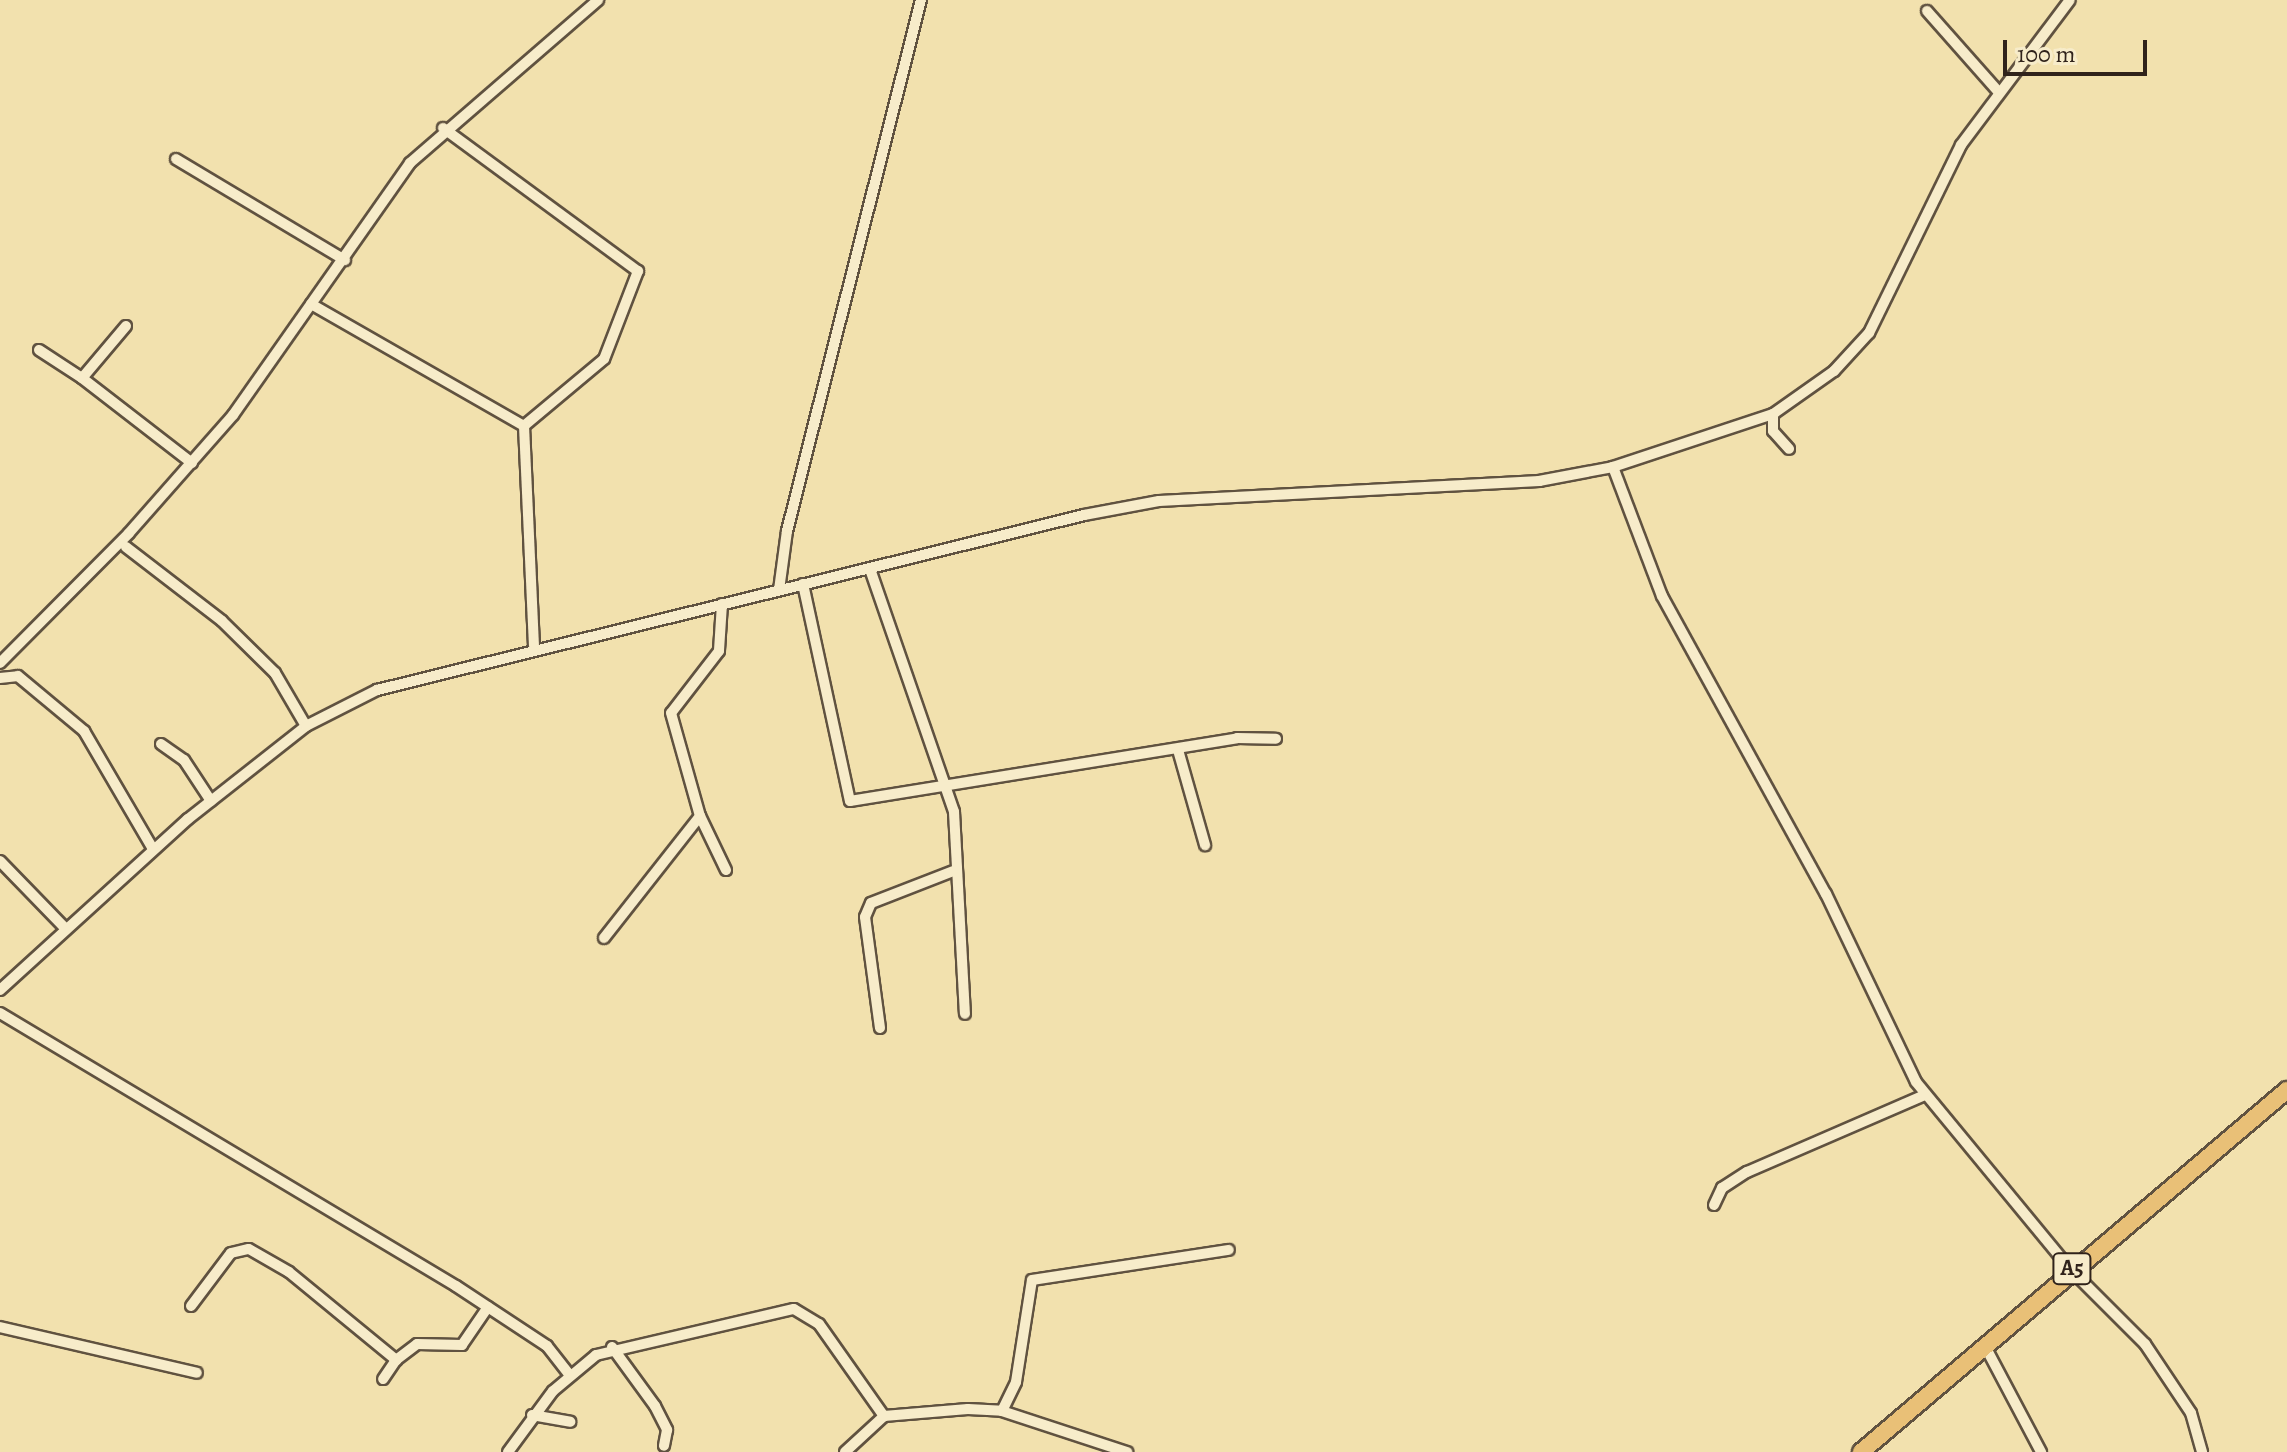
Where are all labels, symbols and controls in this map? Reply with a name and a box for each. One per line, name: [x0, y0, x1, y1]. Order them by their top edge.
scale bar: [2007, 24, 2151, 74]
text: 100 m: [2017, 38, 2076, 70]
road number: A5: [2052, 1251, 2092, 1287]

